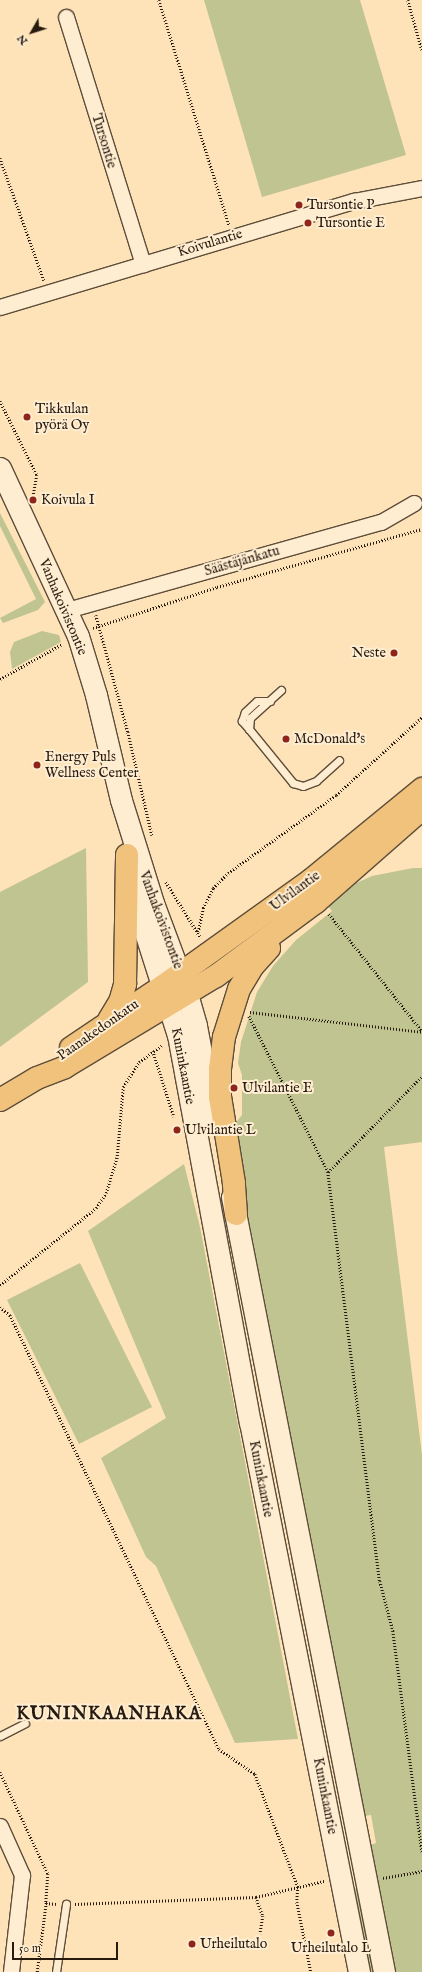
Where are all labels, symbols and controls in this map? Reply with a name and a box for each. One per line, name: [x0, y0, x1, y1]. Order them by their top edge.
north arrow: [12, 12, 52, 52]
text: N: [14, 31, 31, 48]
street label: Tursontie: [88, 112, 120, 170]
place label: Tursontie P: [307, 197, 374, 213]
marker: Tursontie P: [294, 200, 304, 210]
place label: Tursontie E: [316, 215, 385, 231]
marker: Tursontie E: [303, 218, 313, 228]
street label: Koivulantie: [176, 225, 244, 261]
place label: Tikkulan pyörä Oy: [35, 401, 89, 434]
marker: Tikkulan pyörä Oy: [22, 412, 32, 422]
place label: Koivula I: [41, 492, 95, 508]
marker: Koivula I: [28, 495, 38, 505]
street label: Säästäjänkatu: [202, 542, 282, 580]
street label: Vanhakoivistontie: [35, 556, 91, 658]
place label: Neste: [352, 645, 386, 661]
marker: Neste: [389, 648, 399, 658]
place label: McDonald's: [294, 731, 365, 747]
marker: McDonald's: [281, 734, 291, 744]
place label: Energy Puls Wellness Center: [45, 749, 139, 782]
marker: Energy Puls Wellness Center: [32, 760, 42, 770]
street label: Ulvilantie: [267, 867, 323, 915]
street label: Vanhakoivistontie: [135, 869, 187, 971]
street label: Paanakedonkatu: [54, 996, 142, 1064]
street label: Kuninkaantie: [167, 1026, 199, 1106]
place label: Ulvilantie E: [242, 1080, 313, 1096]
marker: Ulvilantie E: [229, 1083, 239, 1093]
place label: Ulvilantie L: [185, 1122, 256, 1138]
marker: Ulvilantie L: [172, 1125, 182, 1135]
street label: Kuninkaantie: [245, 1439, 277, 1519]
district label: KUNINKAANHAKA: [16, 1704, 202, 1726]
street label: Kuninkaantie: [309, 1756, 341, 1836]
marker: Urheilutalo L: [326, 1928, 336, 1938]
scale bar: [14, 1934, 120, 1960]
place label: Urheilutalo: [200, 1936, 267, 1952]
marker: Urheilutalo: [187, 1939, 197, 1949]
place label: Urheilutalo L: [291, 1940, 371, 1956]
text: 50 m: [19, 1941, 41, 1956]

